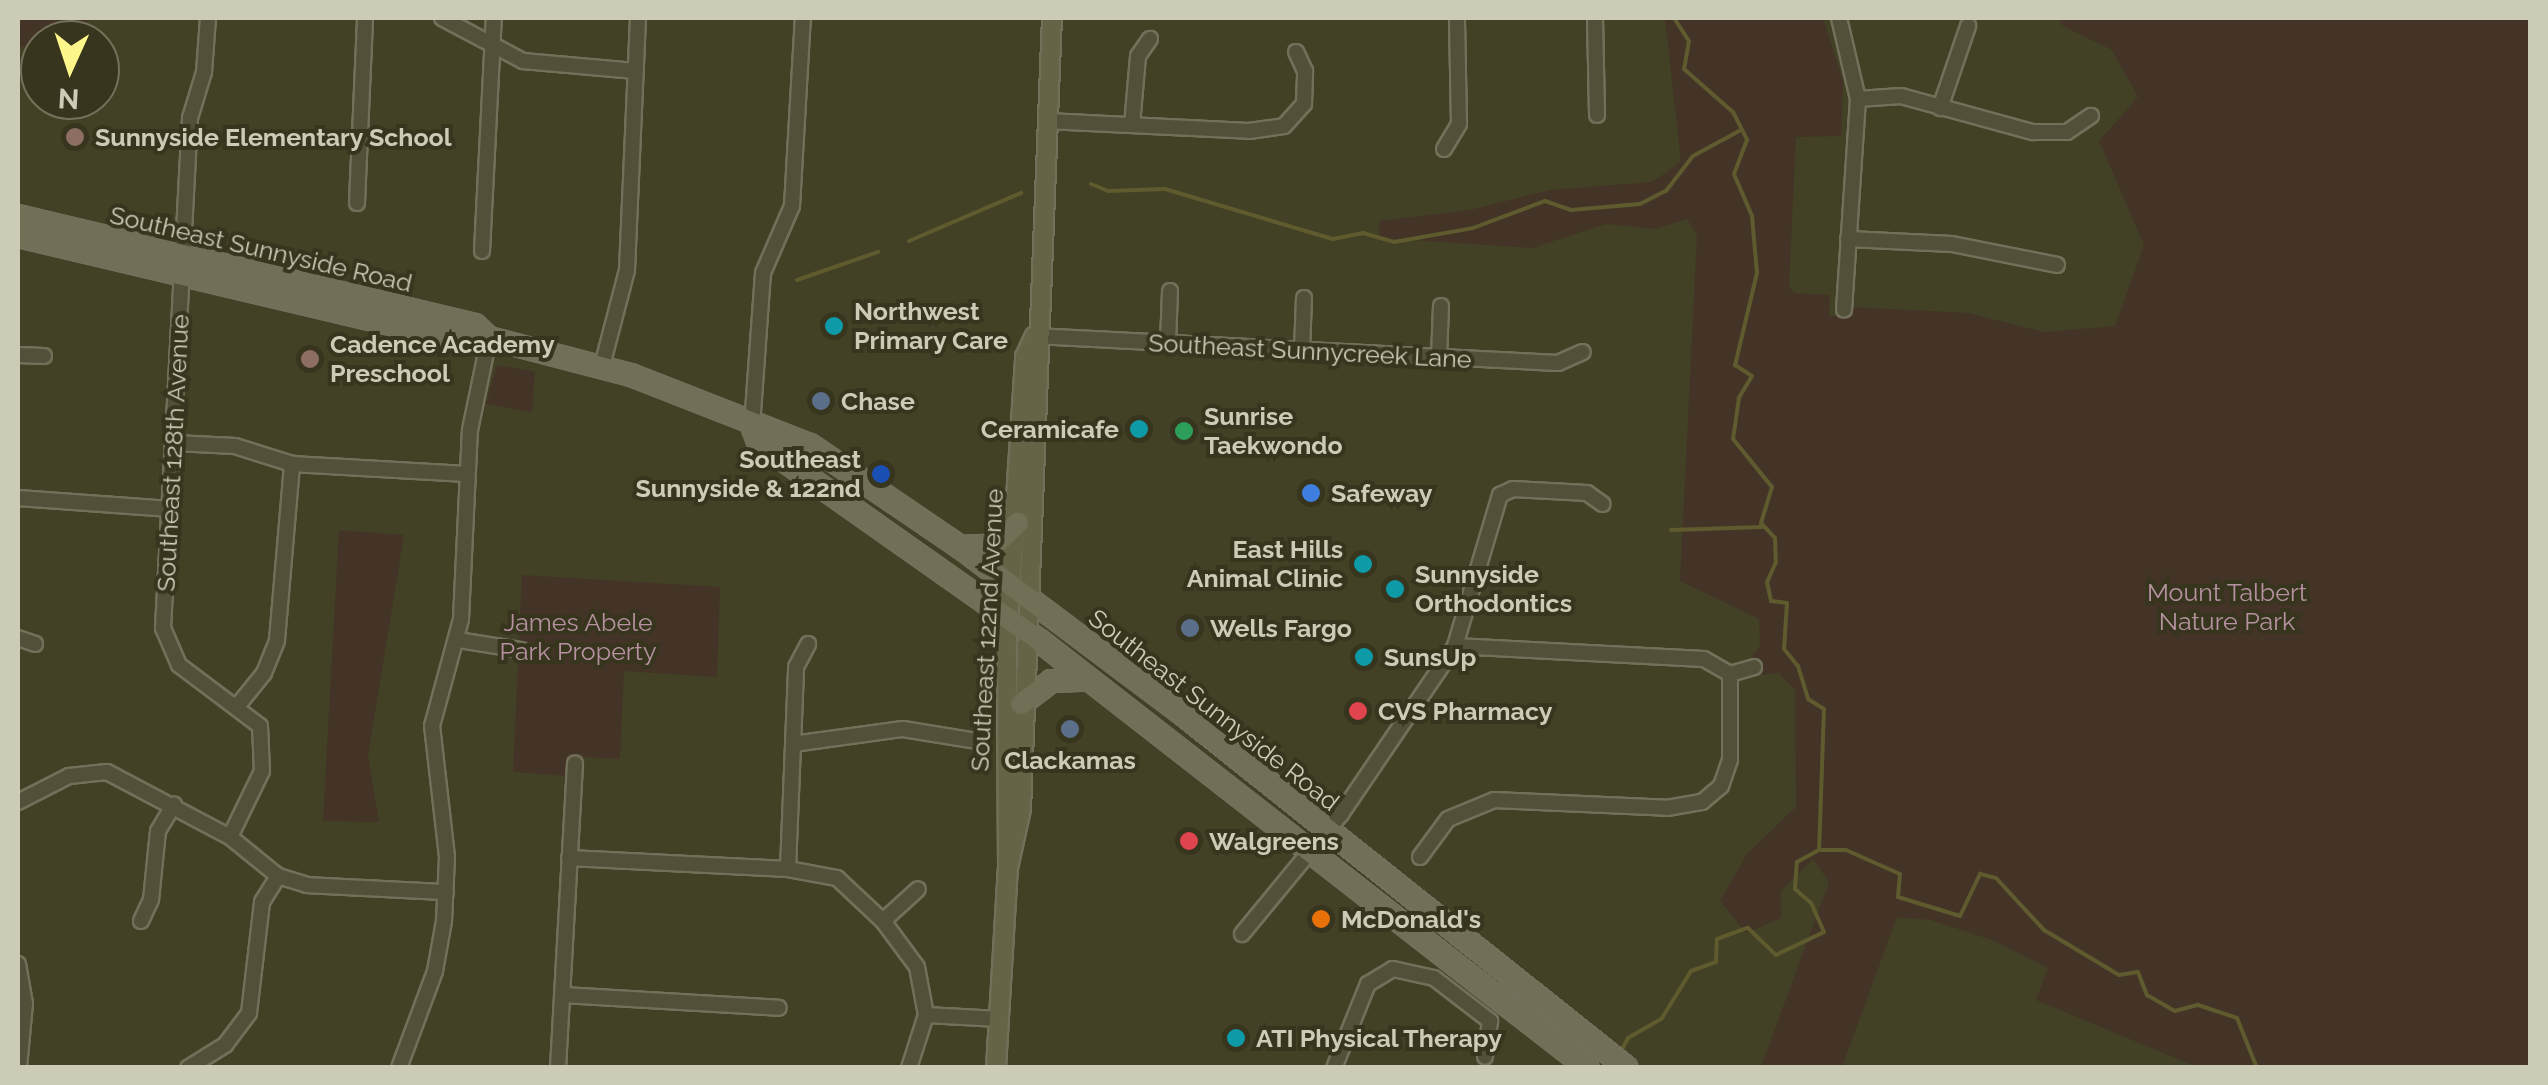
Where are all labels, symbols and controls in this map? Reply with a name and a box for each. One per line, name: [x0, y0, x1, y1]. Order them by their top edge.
north arrow: [20, 20, 120, 120]
text: N: [57, 81, 80, 115]
place label: Sunnyside Elementary School: [95, 122, 452, 152]
marker: Sunnyside Elementary School: [64, 126, 86, 148]
street label: Southeast Sunnyside Road: [107, 200, 415, 298]
place label: Northwest Primary Care: [854, 297, 1009, 356]
street label: Southeast 128th Avenue: [151, 313, 195, 593]
marker: Northwest Primary Care: [823, 315, 845, 337]
street label: Southeast Sunnycreek Lane: [1148, 328, 1472, 374]
place label: Cadence Academy Preschool: [330, 330, 555, 389]
marker: Cadence Academy Preschool: [299, 348, 321, 370]
place label: Chase: [841, 386, 915, 416]
marker: Chase: [810, 390, 832, 412]
place label: Sunrise Taekwondo: [1204, 402, 1343, 461]
place label: Ceramicafe: [981, 414, 1119, 444]
marker: Ceramicafe: [1128, 418, 1150, 440]
marker: Sunrise Taekwondo: [1173, 420, 1195, 442]
place label: Southeast Sunnyside & 122nd: [635, 445, 861, 504]
marker: Southeast Sunnyside & 122nd: [870, 463, 892, 485]
place label: Safeway: [1331, 478, 1432, 508]
marker: Safeway: [1300, 482, 1322, 504]
street label: Southeast 122nd Avenue: [965, 487, 1009, 773]
place label: East Hills Animal Clinic: [1186, 535, 1343, 594]
marker: East Hills Animal Clinic: [1352, 553, 1374, 575]
place label: Sunnyside Orthodontics: [1415, 560, 1572, 619]
marker: Sunnyside Orthodontics: [1384, 578, 1406, 600]
park label: Mount Talbert Nature Park: [2147, 578, 2307, 637]
street label: Southeast Sunnyside Road: [1083, 603, 1345, 817]
park label: James Abele Park Property: [499, 608, 657, 667]
place label: Wells Fargo: [1210, 613, 1352, 643]
marker: Wells Fargo: [1179, 617, 1201, 639]
place label: SunsUp: [1384, 642, 1476, 672]
marker: SunsUp: [1353, 646, 1375, 668]
place label: CVS Pharmacy: [1378, 696, 1552, 726]
marker: CVS Pharmacy: [1347, 700, 1369, 722]
marker: Clackamas: [1059, 718, 1081, 740]
place label: Clackamas: [1004, 745, 1136, 775]
place label: Walgreens: [1209, 826, 1339, 856]
marker: Walgreens: [1178, 830, 1200, 852]
place label: McDonald's: [1341, 904, 1481, 934]
marker: McDonald's: [1310, 908, 1332, 930]
place label: ATI Physical Therapy: [1256, 1023, 1503, 1053]
marker: ATI Physical Therapy: [1225, 1027, 1247, 1049]

